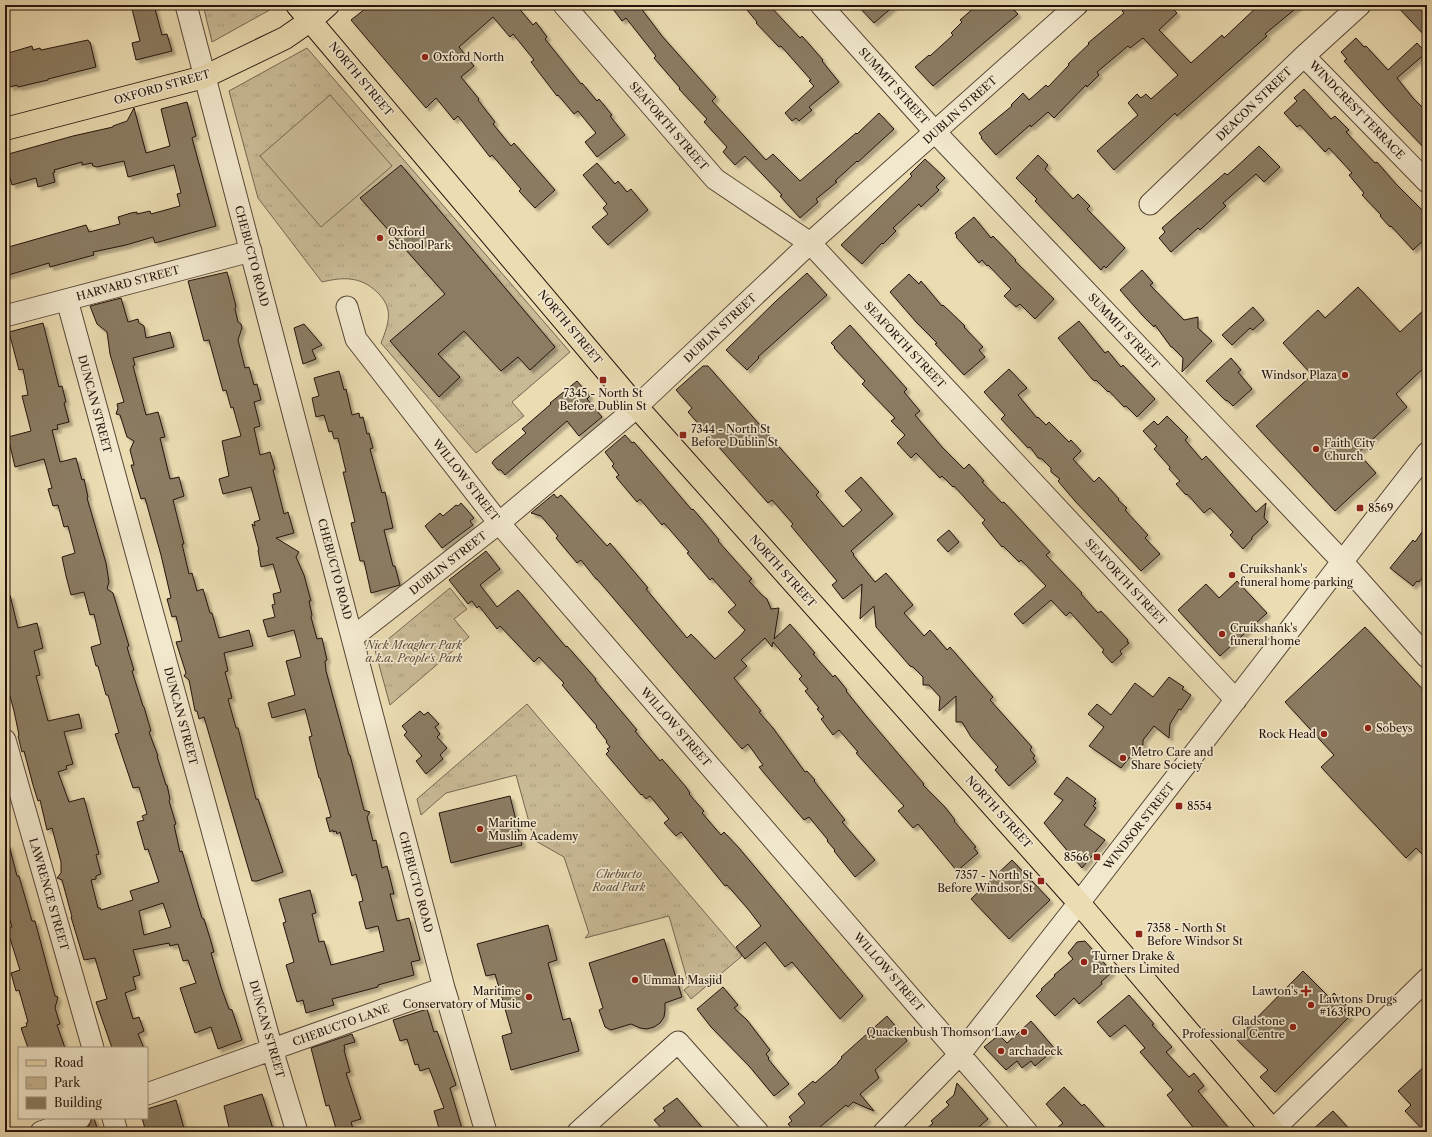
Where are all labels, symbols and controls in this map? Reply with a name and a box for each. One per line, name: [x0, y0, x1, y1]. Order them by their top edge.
street label: NORTH STREET: [326, 39, 397, 120]
street label: SUMMIT STREET: [856, 45, 933, 128]
place label: Oxford North: [433, 50, 504, 64]
marker: Oxford North: [420, 52, 430, 62]
street label: WINDCREST TERRACE: [1306, 57, 1408, 162]
street label: DEACON STREET: [1213, 64, 1295, 144]
street label: OXFORD STREET: [112, 66, 213, 107]
street label: DUBLIN STREET: [920, 73, 1000, 147]
street label: SEAFORTH STREET: [627, 79, 712, 174]
street label: CHEBUCTO ROAD: [232, 204, 272, 308]
place label: Oxford School Park: [388, 225, 451, 252]
marker: Oxford School Park: [375, 233, 385, 243]
street label: HARVARD STREET: [75, 262, 182, 304]
street label: NORTH STREET: [535, 287, 606, 368]
street label: DUBLIN STREET: [681, 290, 760, 365]
street label: SUMMIT STREET: [1085, 290, 1163, 372]
street label: SEAFORTH STREET: [861, 299, 949, 392]
street label: DUNCAN STREET: [75, 353, 115, 455]
place label: Windsor Plaza: [1260, 368, 1337, 382]
marker: Windsor Plaza: [1340, 370, 1350, 380]
marker: 7345 - North St Before Dublin St: [598, 375, 608, 385]
place label: 7345 - North St Before Dublin St: [559, 386, 647, 413]
place label: 7344 - North St Before Dublin St: [691, 422, 778, 449]
marker: 7344 - North St Before Dublin St: [678, 430, 688, 440]
street label: WILLOW STREET: [429, 435, 503, 524]
place label: Faith City Church: [1324, 436, 1376, 463]
marker: Faith City Church: [1311, 444, 1321, 454]
place label: 8569: [1368, 501, 1393, 515]
marker: 8569: [1355, 503, 1365, 513]
street label: CHEBUCTO ROAD: [315, 517, 355, 621]
street label: DUBLIN STREET: [406, 528, 490, 598]
street label: NORTH STREET: [747, 532, 820, 611]
street label: SEAFORTH STREET: [1082, 536, 1170, 629]
place label: Cruikshank's funeral home parking: [1240, 562, 1353, 589]
marker: Cruikshank's funeral home parking: [1227, 570, 1237, 580]
place label: Cruikshank's funeral home: [1230, 621, 1300, 648]
marker: Cruikshank's funeral home: [1217, 629, 1227, 639]
park label: Nick Meagher Park a.k.a. People's Park: [365, 638, 463, 665]
street label: DUNCAN STREET: [161, 665, 201, 767]
street label: WILLOW STREET: [637, 684, 715, 770]
place label: Sobeys: [1376, 721, 1413, 735]
marker: Sobeys: [1363, 723, 1373, 733]
place label: Rock Head: [1259, 727, 1316, 741]
marker: Rock Head: [1319, 729, 1329, 739]
place label: Metro Care and Share Society: [1131, 745, 1214, 772]
marker: Metro Care and Share Society: [1118, 753, 1128, 763]
street label: NORTH STREET: [963, 773, 1036, 852]
street label: WINDSOR STREET: [1100, 779, 1178, 873]
place label: 8554: [1187, 799, 1212, 813]
marker: 8554: [1174, 801, 1184, 811]
place label: Maritime Muslim Academy: [488, 816, 579, 843]
marker: Maritime Muslim Academy: [475, 824, 485, 834]
street label: CHEBUCTO ROAD: [396, 830, 436, 934]
street label: LAWRENCE STREET: [26, 836, 72, 953]
place label: 8566: [1064, 850, 1090, 864]
marker: 8566: [1092, 852, 1102, 862]
park label: Chebucto Road Park: [591, 867, 646, 894]
place label: 7357 - North St Before Windsor St: [937, 868, 1033, 895]
marker: 7357 - North St Before Windsor St: [1036, 876, 1046, 886]
place label: 7358 - North St Before Windsor St: [1147, 921, 1243, 948]
street label: WILLOW STREET: [850, 929, 928, 1015]
marker: 7358 - North St Before Windsor St: [1134, 929, 1144, 939]
place label: Turner Drake & Partners Limited: [1092, 949, 1180, 976]
marker: Turner Drake & Partners Limited: [1079, 957, 1089, 967]
place label: Ummah Masjid: [643, 973, 722, 987]
marker: Ummah Masjid: [630, 975, 640, 985]
street label: DUNCAN STREET: [246, 978, 288, 1080]
place label: Maritime Conservatory of Music: [403, 984, 521, 1011]
place label: Lawton's: [1252, 984, 1298, 998]
marker: Lawton's: [1301, 986, 1311, 996]
marker: Maritime Conservatory of Music: [524, 992, 534, 1002]
place label: Lawtons Drugs #163 RPO: [1319, 992, 1397, 1019]
marker: Lawtons Drugs #163 RPO: [1306, 1000, 1316, 1010]
street label: CHEBUCTO LANE: [291, 1001, 392, 1049]
place label: Gladstone Professional Centre: [1182, 1014, 1285, 1041]
marker: Gladstone Professional Centre: [1288, 1022, 1298, 1032]
place label: Quackenbush Thomson Law: [867, 1025, 1017, 1039]
marker: Quackenbush Thomson Law: [1019, 1027, 1029, 1037]
place label: archadeck: [1009, 1044, 1063, 1058]
marker: archadeck: [996, 1046, 1006, 1056]
legend: [18, 1047, 148, 1119]
text: Road: [54, 1055, 84, 1070]
text: Park: [54, 1075, 81, 1090]
text: Building: [54, 1095, 102, 1110]

